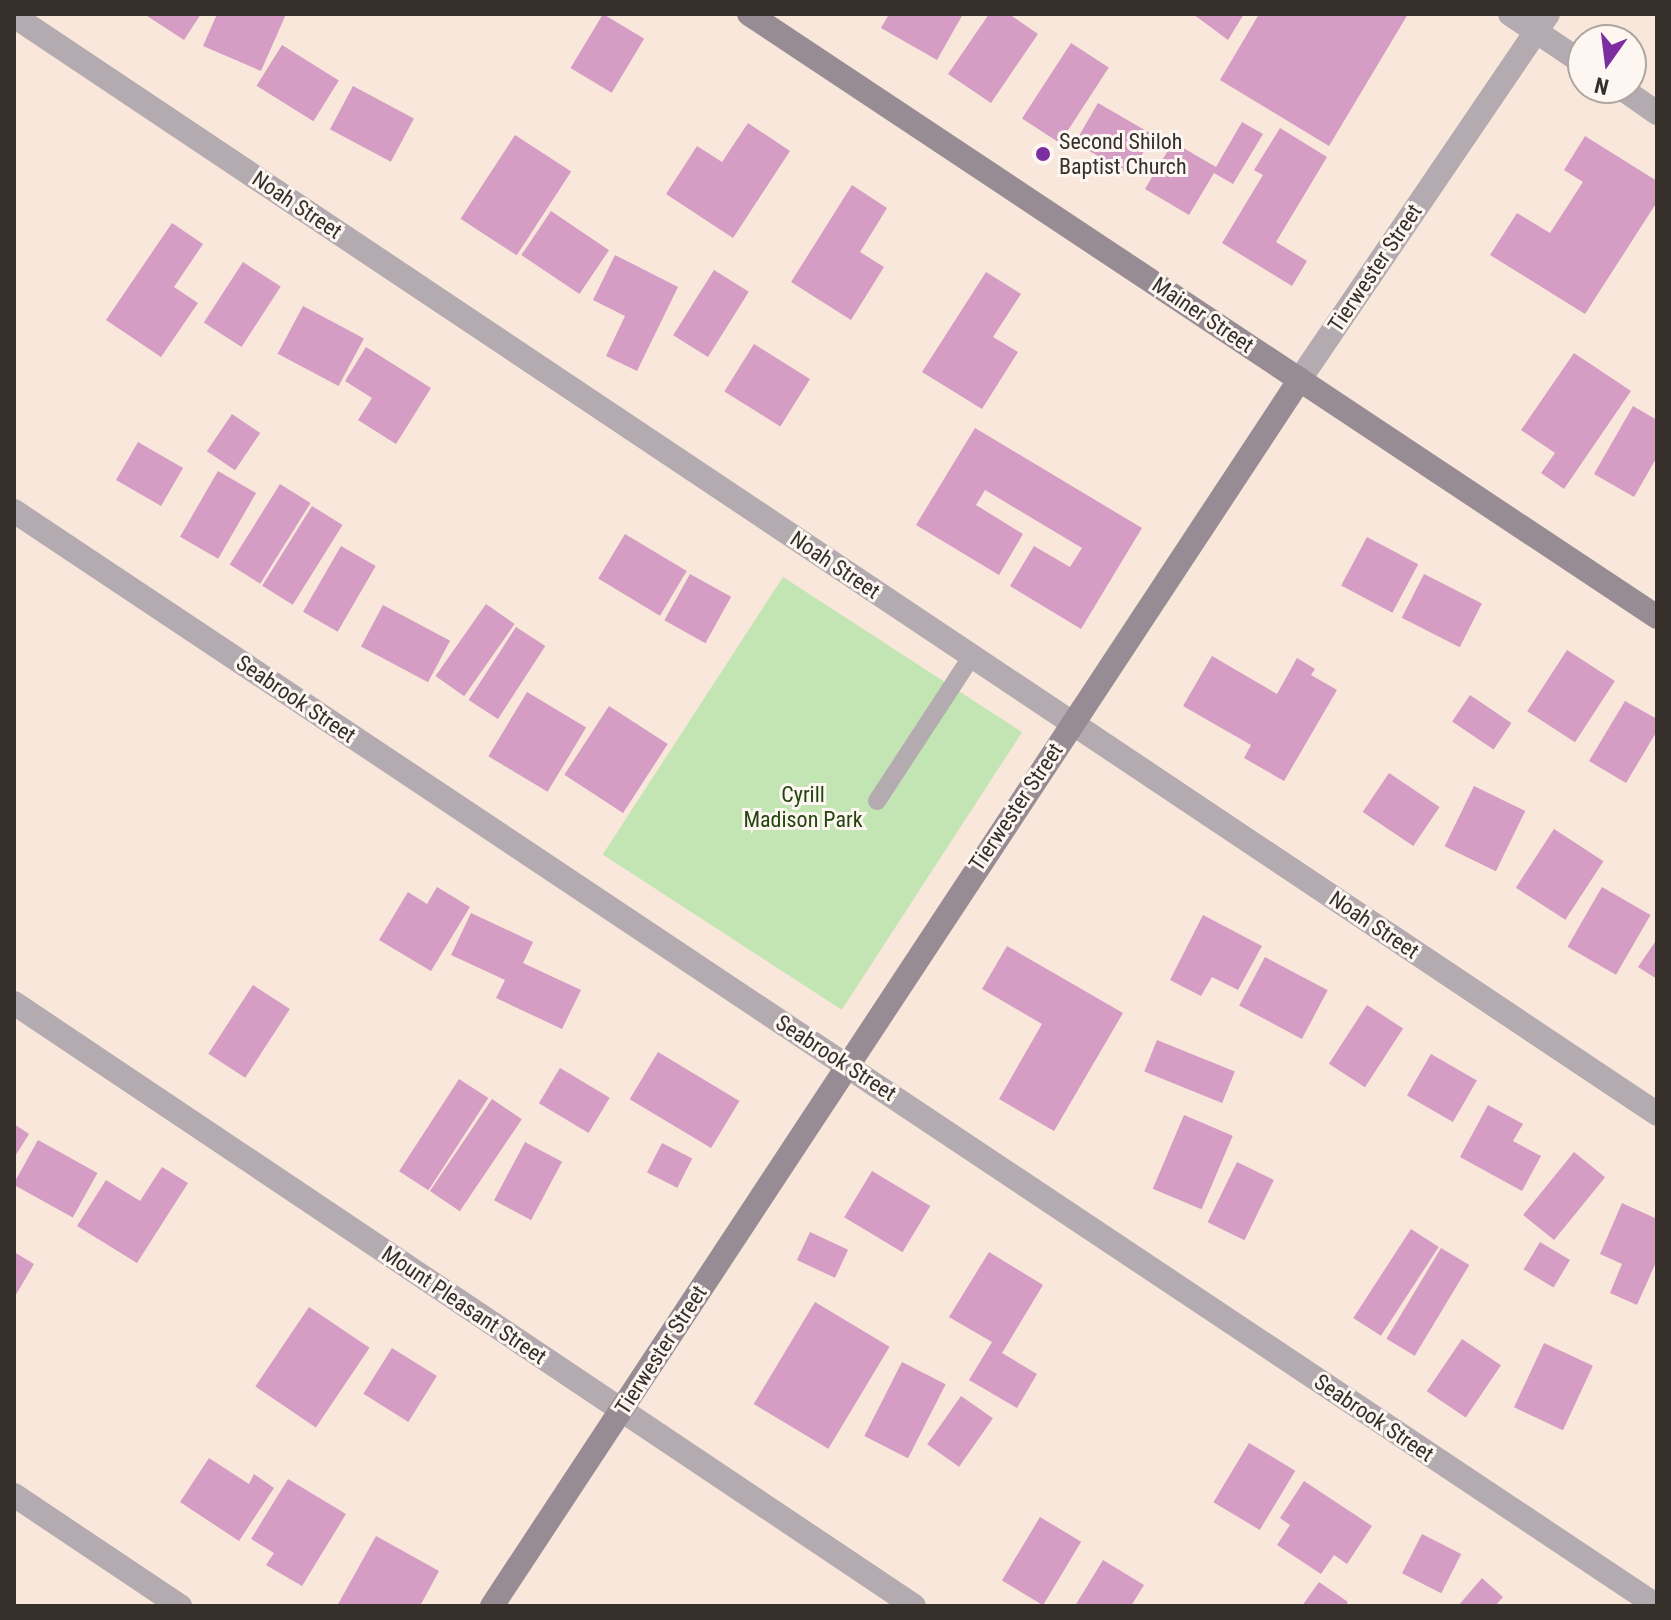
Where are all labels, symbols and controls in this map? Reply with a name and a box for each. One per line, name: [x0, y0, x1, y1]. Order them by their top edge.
north arrow: [1567, 24, 1647, 104]
text: N: [1592, 72, 1611, 100]
place label: Second Shiloh Baptist Church: [1059, 128, 1187, 180]
marker: Second Shiloh Baptist Church: [1034, 145, 1052, 163]
street label: Noah Street: [247, 165, 347, 245]
street label: Tierwester Street: [1323, 199, 1427, 337]
street label: Mainer Street: [1147, 271, 1259, 359]
street label: Noah Street: [785, 525, 885, 605]
street label: Seabrook Street: [231, 649, 361, 749]
street label: Tierwester Street: [964, 738, 1068, 876]
park label: Cyrill Madison Park: [743, 781, 863, 832]
street label: Noah Street: [1324, 885, 1424, 965]
street label: Seabrook Street: [771, 1009, 901, 1107]
street label: Mount Pleasant Street: [377, 1240, 551, 1370]
street label: Tierwester Street: [609, 1281, 713, 1419]
street label: Seabrook Street: [1309, 1368, 1439, 1468]

